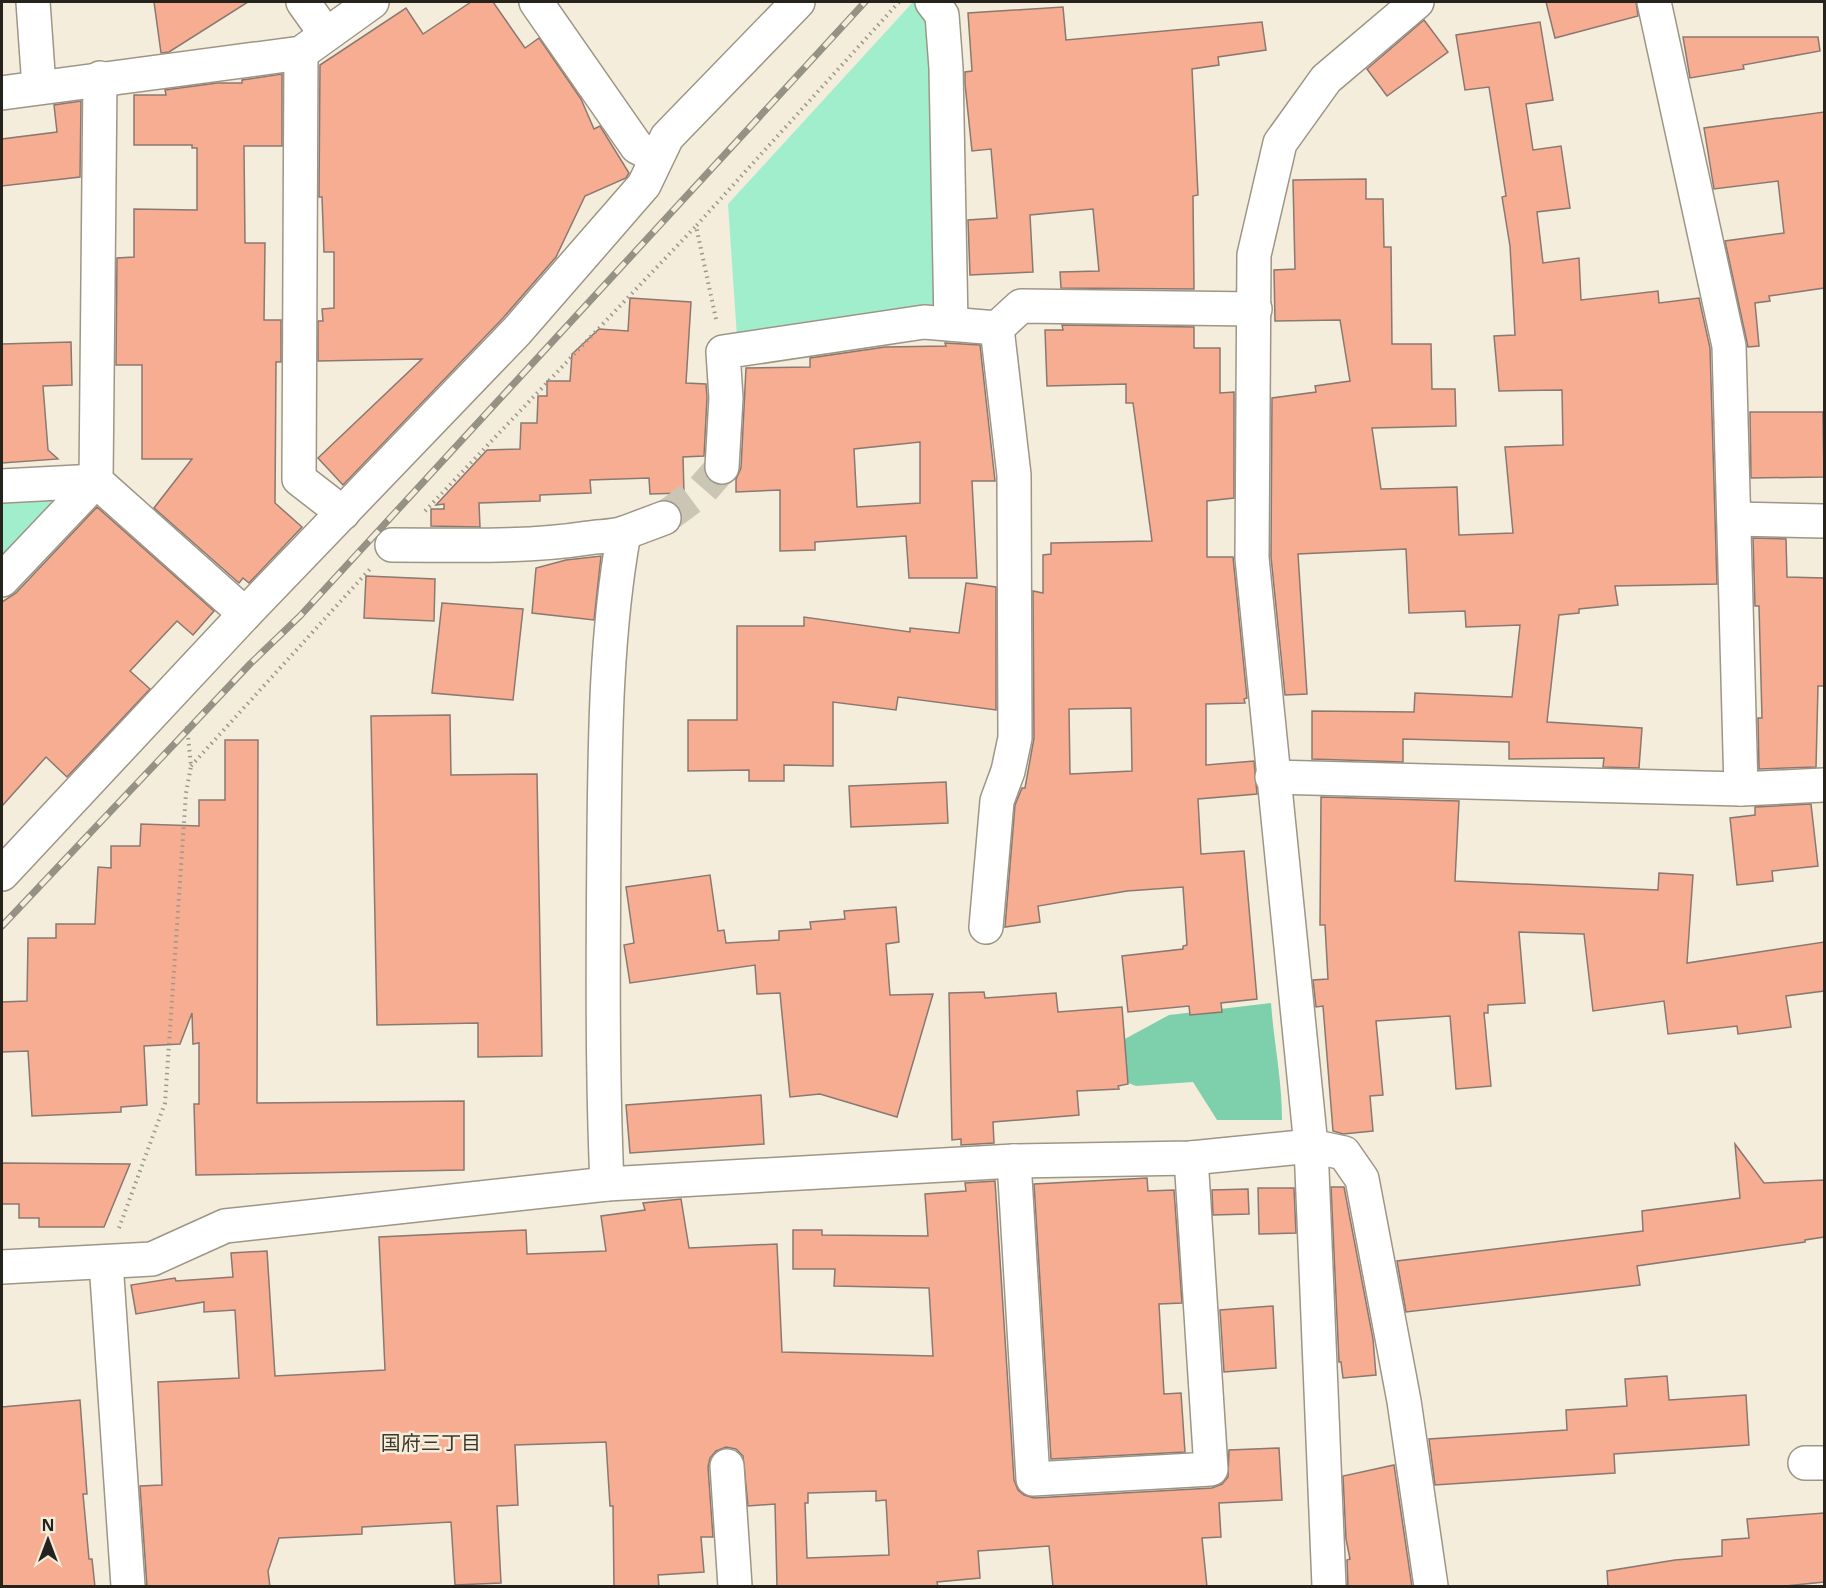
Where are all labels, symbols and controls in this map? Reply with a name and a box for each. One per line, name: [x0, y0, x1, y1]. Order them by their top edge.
district label: 国府三丁目: [381, 1429, 481, 1456]
north arrow: [18, 1510, 78, 1570]
text: N: [41, 1514, 55, 1536]

